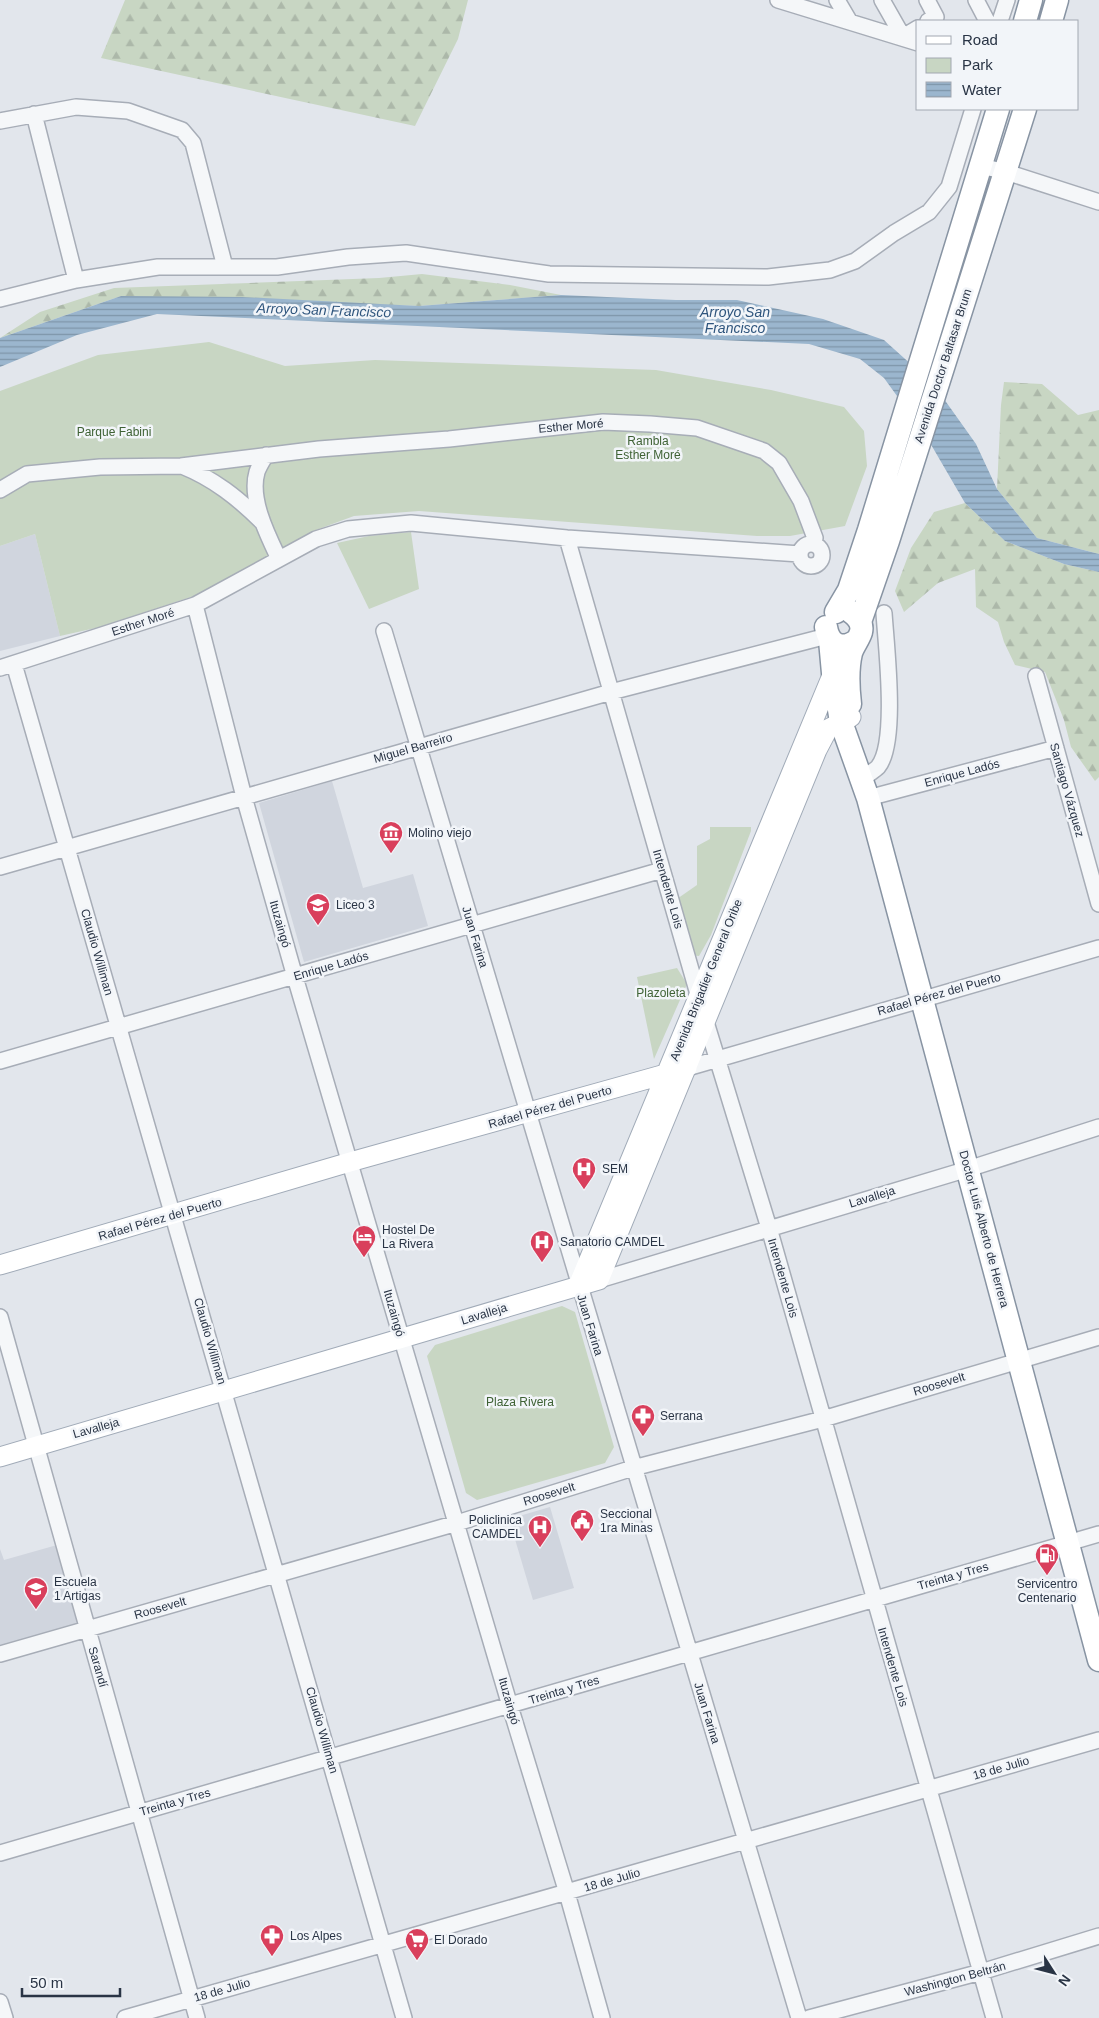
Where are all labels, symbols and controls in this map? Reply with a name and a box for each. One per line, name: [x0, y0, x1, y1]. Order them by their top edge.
legend: [916, 20, 1079, 110]
text: Road: [962, 31, 998, 48]
text: Park: [962, 56, 993, 73]
text: Water: [962, 81, 1001, 98]
street label: Avenida Doctor Baltasar Brum: [911, 287, 975, 445]
water label: Arroyo San Francisco: [255, 300, 392, 320]
water label: Arroyo San Francisco: [699, 304, 770, 336]
street label: Esther Moré: [538, 416, 604, 436]
park label: Parque Fabini: [77, 425, 151, 439]
park label: Rambla Esther Moré: [615, 434, 681, 462]
street label: Esther Moré: [110, 605, 177, 639]
street label: Miguel Barreiro: [372, 730, 454, 766]
street label: Santiago Vázquez: [1047, 741, 1087, 839]
street label: Enrique Ladós: [923, 756, 1001, 790]
museum icon: Molino viejo: [378, 820, 404, 854]
place label: Molino viejo: [408, 826, 472, 840]
street label: Intendente Lois: [650, 848, 686, 930]
school or university icon: Liceo 3: [305, 892, 331, 926]
street label: Avenida Brigadier General Oribe: [667, 897, 745, 1063]
place label: Liceo 3: [336, 898, 375, 912]
street label: Ituzaingó: [267, 899, 294, 950]
street label: Juan Farina: [459, 905, 491, 970]
street label: Claudio Williman: [78, 907, 116, 997]
street label: Enrique Ladós: [292, 949, 370, 983]
street label: Rafael Pérez del Puerto: [876, 970, 1002, 1018]
park label: Plazoleta: [636, 986, 686, 1000]
street label: Rafael Pérez del Puerto: [487, 1083, 613, 1131]
street label: Doctor Luis Alberto de Herrera: [956, 1149, 1012, 1309]
hospital icon: SEM: [571, 1156, 597, 1190]
place label: SEM: [602, 1162, 628, 1176]
street label: Lavalleja: [847, 1183, 897, 1211]
street label: Rafael Pérez del Puerto: [97, 1195, 223, 1243]
place label: Hostel De La Rivera: [382, 1223, 435, 1251]
hotel icon: Hostel De La Rivera: [351, 1224, 377, 1258]
hospital icon: Sanatorio CAMDEL: [529, 1229, 555, 1263]
place label: Sanatorio CAMDEL: [560, 1235, 665, 1249]
street label: Intendente Lois: [765, 1237, 801, 1319]
street label: Ituzaingó: [381, 1288, 408, 1339]
street label: Juan Farina: [574, 1293, 606, 1358]
street label: Claudio Williman: [191, 1296, 229, 1386]
street label: Lavalleja: [459, 1300, 509, 1328]
street label: Roosevelt: [911, 1369, 967, 1398]
park label: Plaza Rivera: [486, 1395, 554, 1409]
pharmacy icon: Serrana: [630, 1403, 656, 1437]
place label: Serrana: [660, 1409, 703, 1423]
street label: Lavalleja: [71, 1415, 121, 1441]
street label: Roosevelt: [521, 1479, 577, 1508]
place label: Seccional 1ra Minas: [600, 1507, 653, 1535]
public building icon: Seccional 1ra Minas: [569, 1508, 595, 1542]
place label: Policlinica CAMDEL: [469, 1513, 522, 1541]
hospital icon: Policlinica CAMDEL: [527, 1514, 553, 1548]
fuel station icon: Servicentro Centenario: [1034, 1542, 1060, 1576]
street label: Treinta y Tres: [916, 1559, 990, 1593]
place label: Escuela 1 Artigas: [54, 1575, 101, 1603]
school or university icon: Escuela 1 Artigas: [23, 1576, 49, 1610]
place label: Servicentro Centenario: [1017, 1577, 1078, 1605]
street label: Roosevelt: [132, 1594, 188, 1622]
street label: Intendente Lois: [875, 1626, 911, 1708]
street label: Sarandí: [85, 1645, 111, 1690]
street label: Treinta y Tres: [527, 1673, 601, 1707]
street label: Ituzaingó: [496, 1676, 523, 1727]
street label: Juan Farina: [691, 1681, 723, 1746]
street label: Claudio Williman: [303, 1685, 341, 1775]
street label: 18 de Julio: [971, 1753, 1031, 1783]
street label: Treinta y Tres: [138, 1785, 212, 1819]
street label: 18 de Julio: [582, 1865, 642, 1895]
pharmacy icon: Los Alpes: [259, 1923, 285, 1957]
supermarket icon: El Dorado: [404, 1927, 430, 1961]
place label: Los Alpes: [290, 1929, 342, 1943]
place label: El Dorado: [434, 1933, 488, 1947]
north arrow: [1029, 1948, 1079, 1998]
street label: Washington Beltrán: [903, 1959, 1007, 1999]
scale bar: [22, 1966, 120, 1998]
text: N: [1055, 1972, 1074, 1989]
text: 50 m: [30, 1974, 63, 1991]
street label: 18 de Julio: [192, 1975, 252, 2005]

